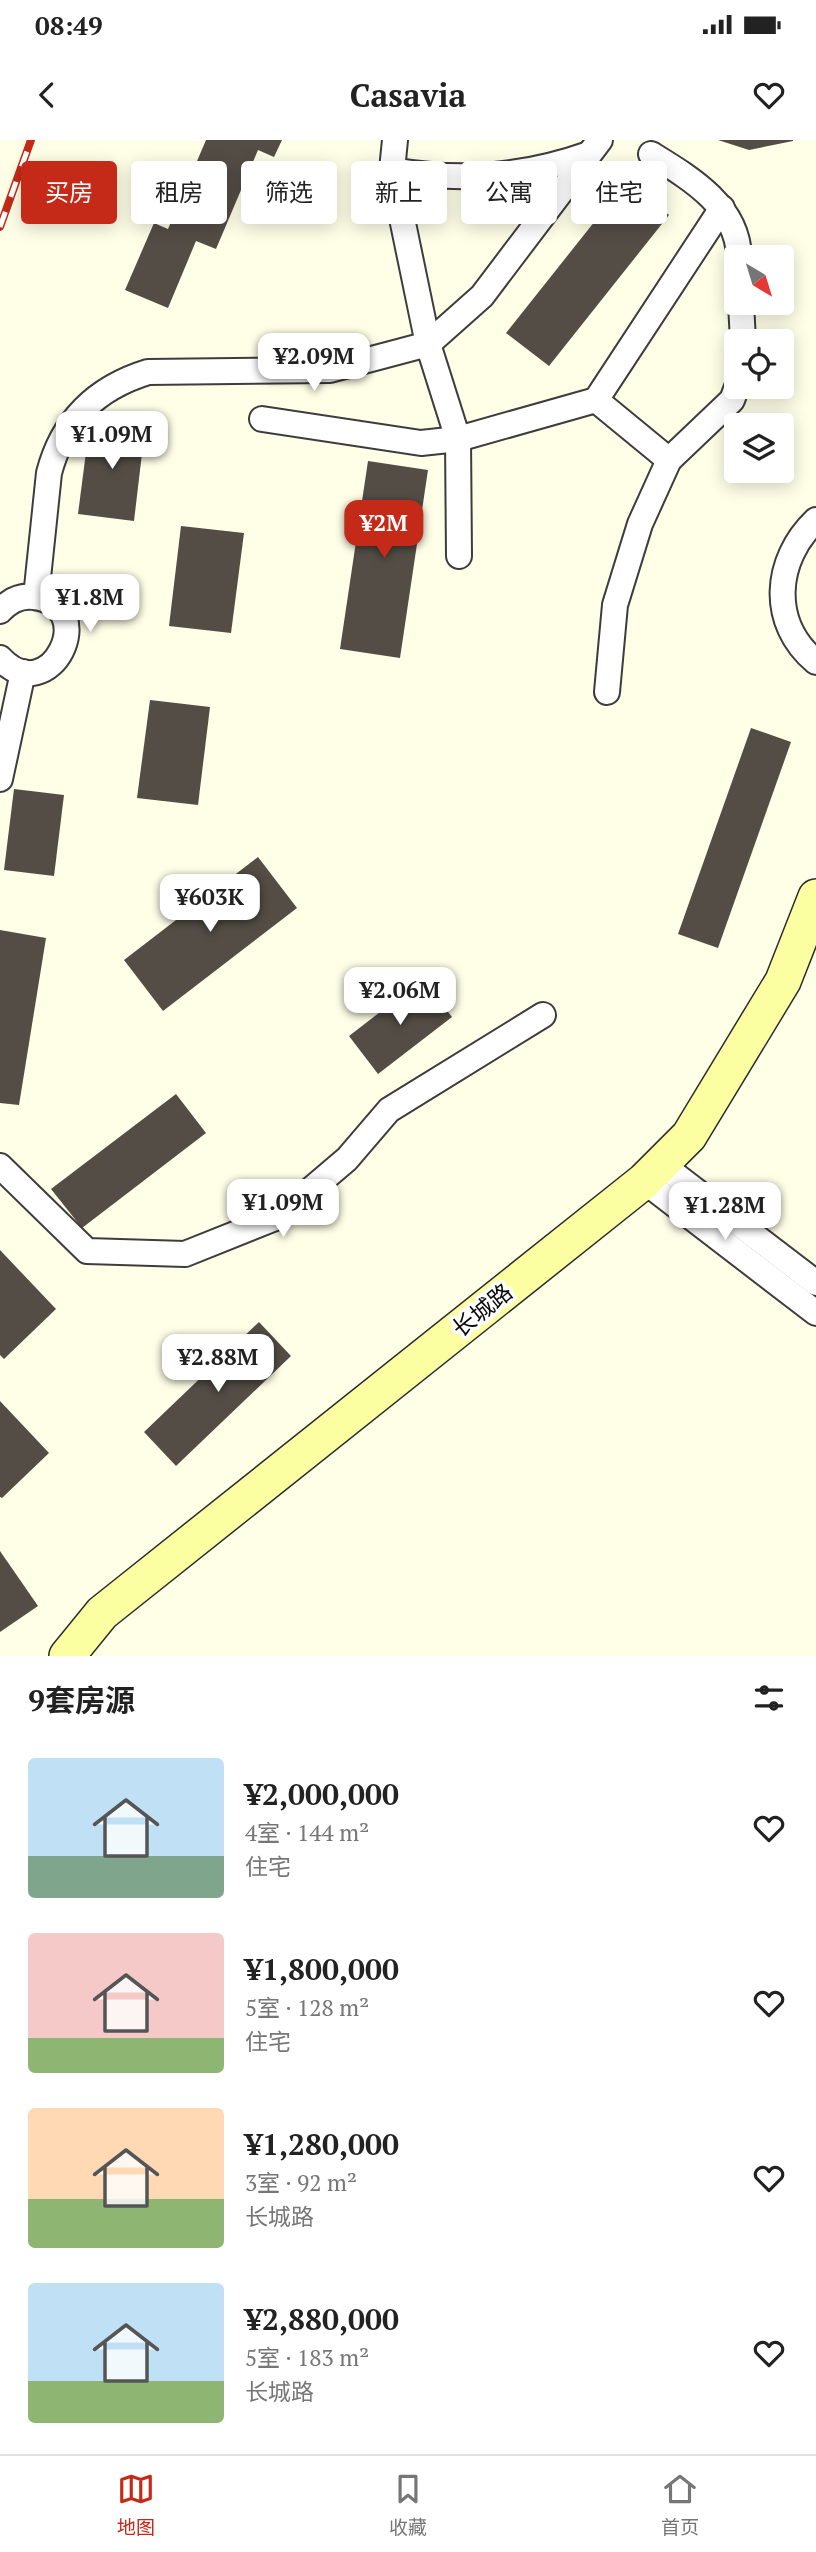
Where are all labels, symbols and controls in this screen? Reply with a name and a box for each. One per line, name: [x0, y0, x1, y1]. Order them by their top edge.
text: 08:49: [35, 8, 103, 42]
text: Casavia: [350, 74, 466, 116]
icon: back: [28, 76, 66, 114]
icon: heart: [750, 76, 788, 114]
chip: 买房: [21, 161, 117, 224]
chip: 租房: [131, 161, 227, 224]
chip: 筛选: [241, 161, 337, 224]
chip: 新上: [351, 161, 447, 224]
chip: 公寓: [461, 161, 557, 224]
chip: 住宅: [571, 161, 667, 224]
north arrow: [724, 245, 794, 315]
map controls: [724, 245, 794, 483]
button: locate: [724, 329, 794, 399]
pin: ¥2.09M: [257, 334, 371, 393]
text: ¥2.09M: [274, 340, 354, 371]
pin: ¥1.09M: [55, 412, 169, 471]
button: layers: [724, 413, 794, 483]
text: ¥1.09M: [72, 418, 152, 449]
pin: ¥2M: [350, 500, 418, 560]
text: ¥2M: [360, 507, 408, 538]
pin: ¥1.8M: [41, 574, 139, 634]
text: ¥1.8M: [56, 581, 124, 612]
pin: ¥603K: [161, 874, 259, 934]
text: ¥603K: [176, 881, 244, 912]
pin: ¥2.06M: [343, 968, 457, 1027]
text: ¥2.06M: [360, 974, 440, 1005]
pin: ¥1.09M: [226, 1180, 340, 1239]
pin: ¥1.28M: [668, 1182, 782, 1242]
text: ¥1.09M: [243, 1186, 323, 1217]
text: ¥1.28M: [685, 1189, 765, 1220]
street label: 长城路: [445, 1276, 519, 1344]
pin: ¥2.88M: [161, 1334, 275, 1394]
text: ¥2.88M: [178, 1341, 258, 1372]
icon: filters: [750, 1679, 788, 1717]
text: 9套房源: [28, 1680, 135, 1720]
text: ¥2,000,000: [245, 1774, 399, 1814]
icon: home: [84, 1786, 168, 1870]
icon: heart: [750, 1809, 788, 1847]
text: 4室 · 144 m²: [245, 1817, 369, 1848]
text: 住宅: [245, 1851, 291, 1882]
text: ¥1,800,000: [245, 1949, 399, 1989]
icon: home: [84, 1961, 168, 2045]
icon: heart: [750, 1984, 788, 2022]
text: 5室 · 128 m²: [245, 1992, 369, 2023]
text: 住宅: [245, 2026, 291, 2057]
text: ¥1,280,000: [245, 2124, 399, 2164]
icon: home: [84, 2136, 168, 2220]
icon: heart: [750, 2159, 788, 2197]
text: 3室 · 92 m²: [245, 2167, 357, 2198]
text: 长城路: [245, 2201, 314, 2232]
text: ¥2,880,000: [245, 2299, 399, 2339]
icon: home: [84, 2311, 168, 2395]
icon: heart: [750, 2334, 788, 2372]
text: 5室 · 183 m²: [245, 2342, 369, 2373]
text: 长城路: [245, 2376, 314, 2407]
tab: 地图: [117, 2470, 155, 2539]
tab: 收藏: [389, 2470, 427, 2539]
tab: 首页: [661, 2470, 699, 2539]

